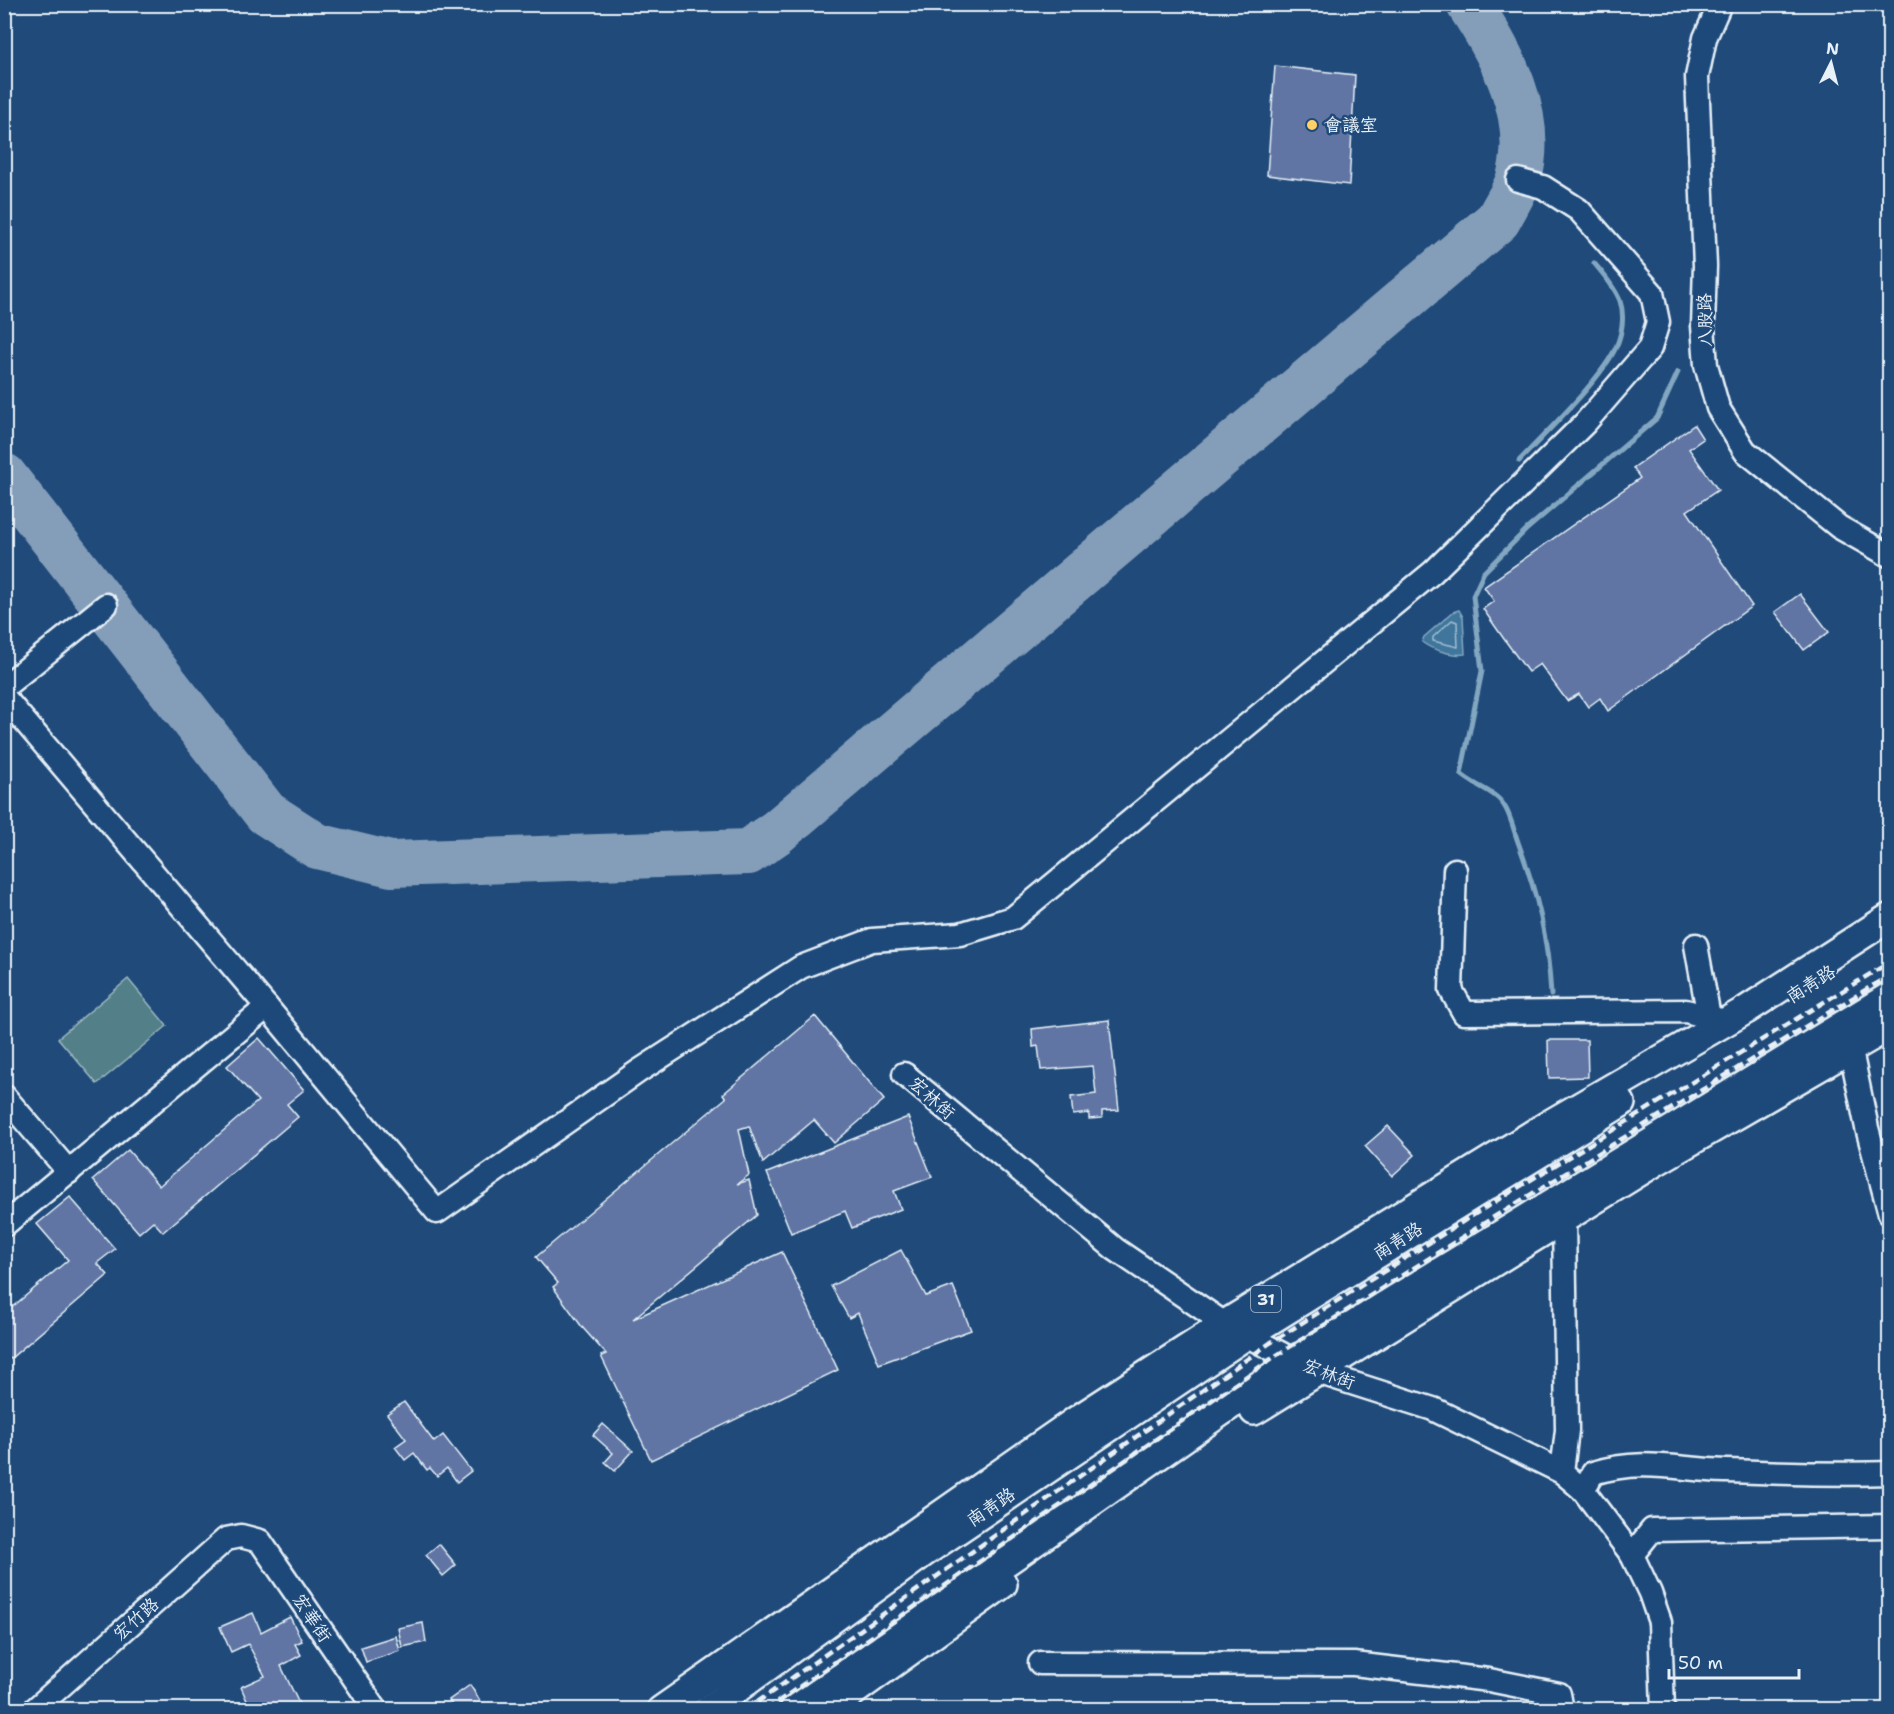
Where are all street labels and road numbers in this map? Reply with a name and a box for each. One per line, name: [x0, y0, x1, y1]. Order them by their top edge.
street label: 八股路: [1693, 293, 1717, 347]
street label: 南青路: [1782, 960, 1840, 1008]
street label: 宏林街: [904, 1071, 960, 1125]
street label: 南青路: [1369, 1217, 1427, 1265]
road number: 31: [1251, 1286, 1281, 1312]
street label: 宏林街: [1299, 1353, 1359, 1395]
street label: 南青路: [962, 1482, 1020, 1532]
street label: 宏華街: [287, 1589, 337, 1647]
street label: 宏竹路: [108, 1592, 164, 1646]

